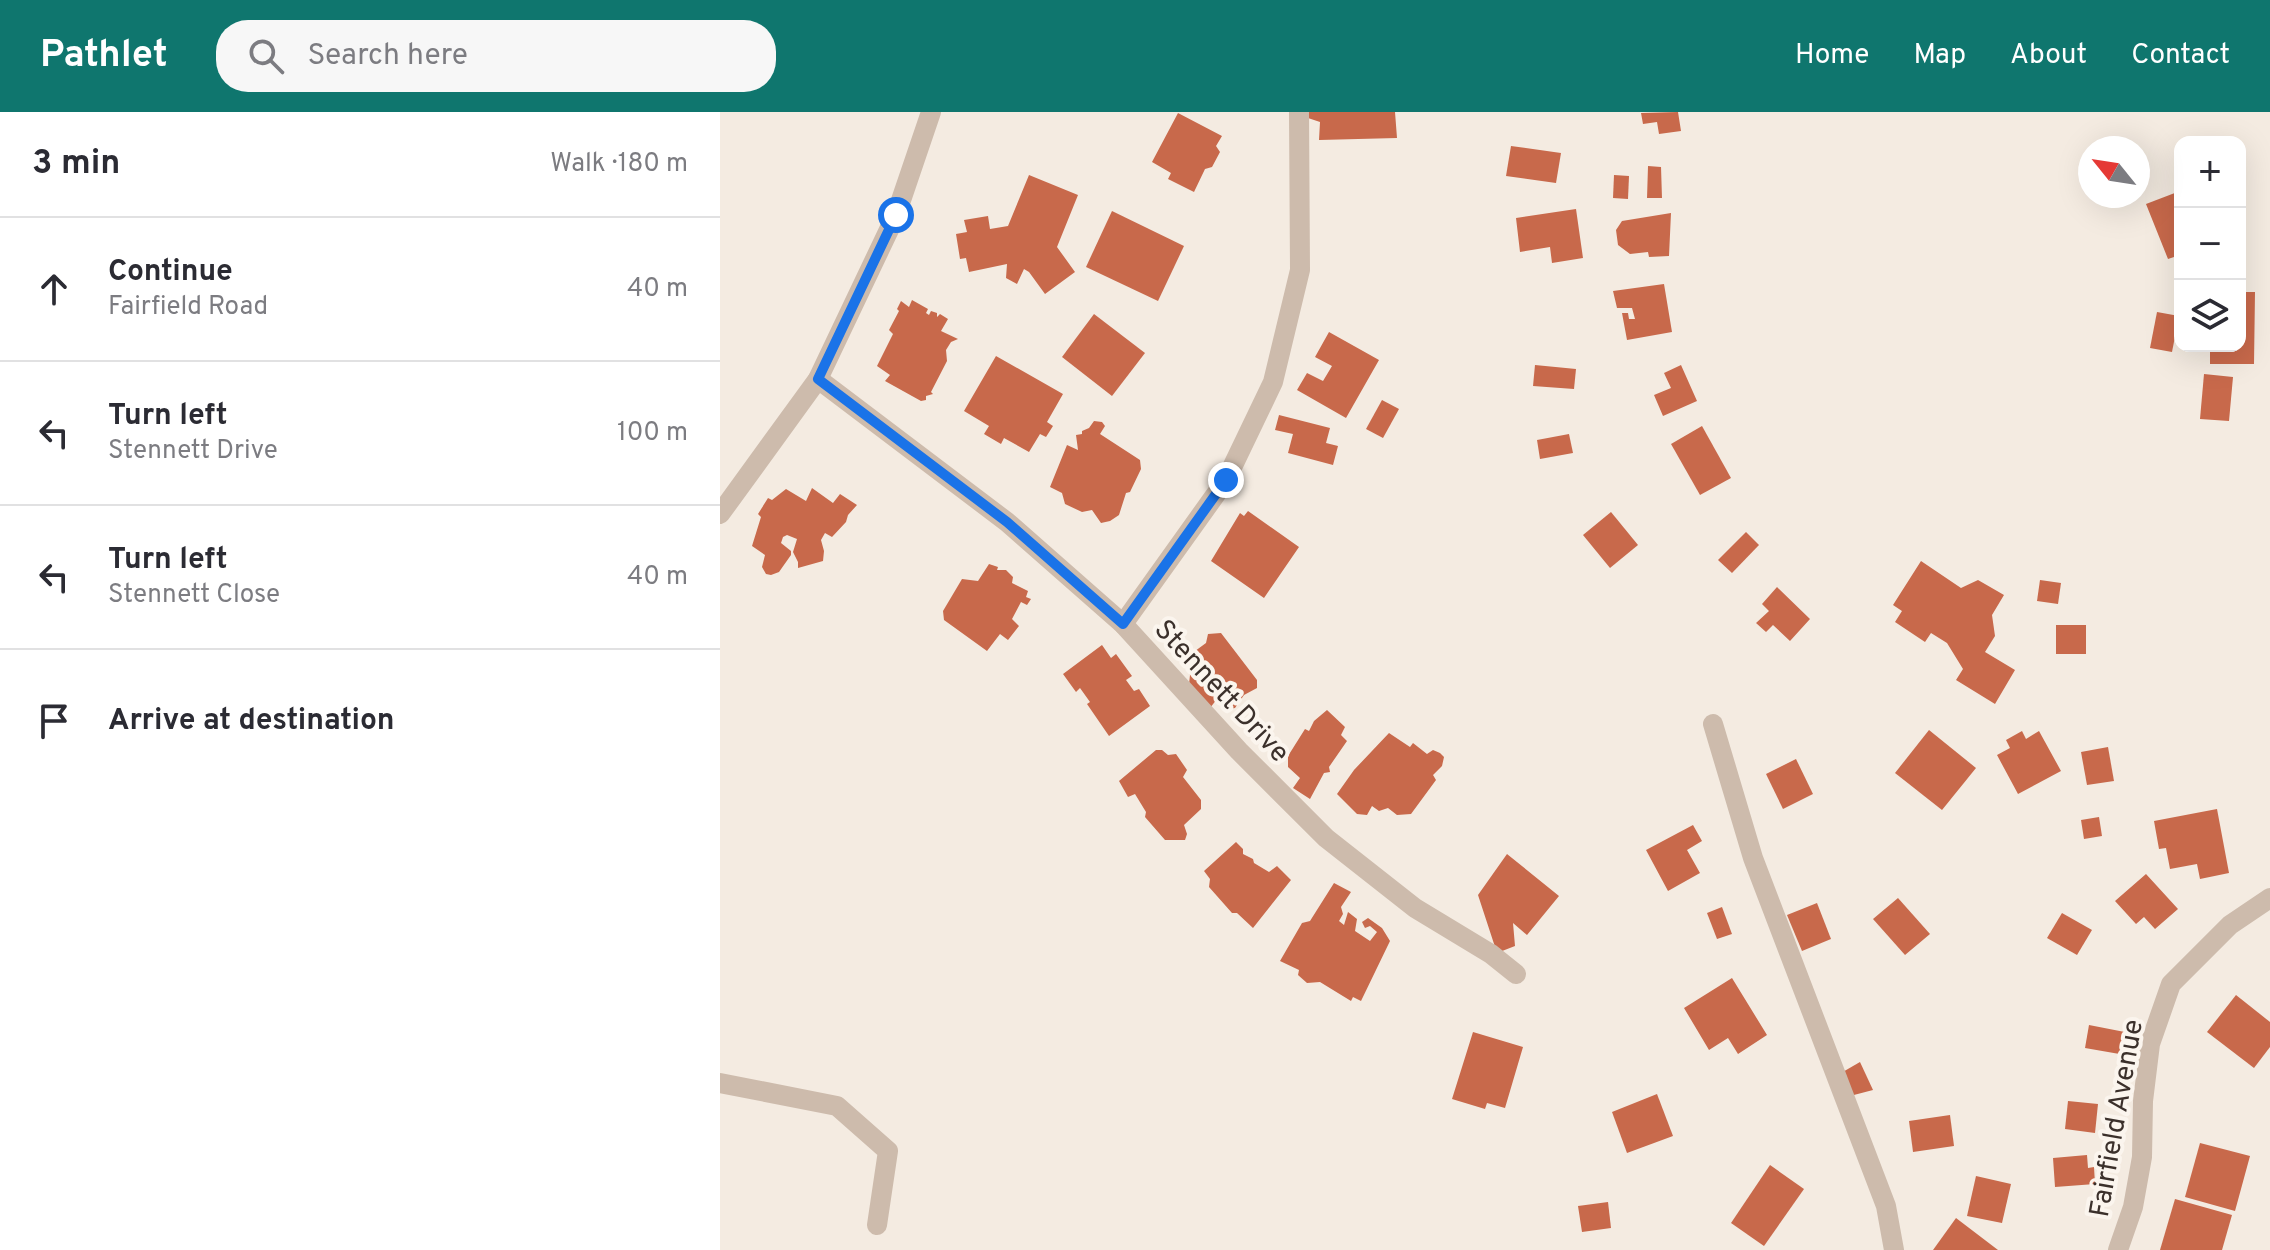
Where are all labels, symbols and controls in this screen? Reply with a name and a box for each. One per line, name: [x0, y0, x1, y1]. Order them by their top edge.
search box: [216, 20, 776, 92]
text: Pathlet: [40, 32, 168, 81]
icon: search: [244, 34, 288, 78]
text: Search here: [308, 38, 468, 75]
text: Home: [1795, 38, 1869, 74]
text: Map: [1913, 38, 1966, 74]
text: About: [2010, 38, 2087, 74]
text: Contact: [2131, 38, 2230, 74]
north arrow: [2078, 136, 2150, 208]
map controls: [2174, 136, 2246, 352]
button: +: [2174, 136, 2246, 208]
text: 3 min: [32, 143, 120, 186]
text: Walk · 180 m: [550, 148, 688, 181]
route start: [878, 197, 914, 233]
button: −: [2174, 208, 2246, 280]
text: Continue: [108, 254, 233, 291]
icon: ahead: [32, 267, 76, 311]
text: 40 m: [627, 273, 688, 306]
button: layers: [2174, 280, 2246, 352]
text: Fairfield Road: [108, 291, 268, 324]
text: Turn left: [108, 398, 228, 435]
icon: left: [32, 411, 76, 455]
text: 100 m: [617, 417, 688, 450]
text: Stennett Drive: [108, 435, 278, 468]
route end: [1208, 462, 1244, 498]
text: Turn left: [108, 542, 228, 579]
icon: left: [32, 555, 76, 599]
text: 40 m: [627, 561, 688, 594]
text: Stennett Close: [108, 579, 280, 612]
street label: Stennett Drive: [1145, 613, 1296, 771]
icon: arrive: [32, 699, 76, 743]
text: Arrive at destination: [108, 703, 394, 740]
street label: Fairfield Avenue: [2083, 1017, 2153, 1220]

